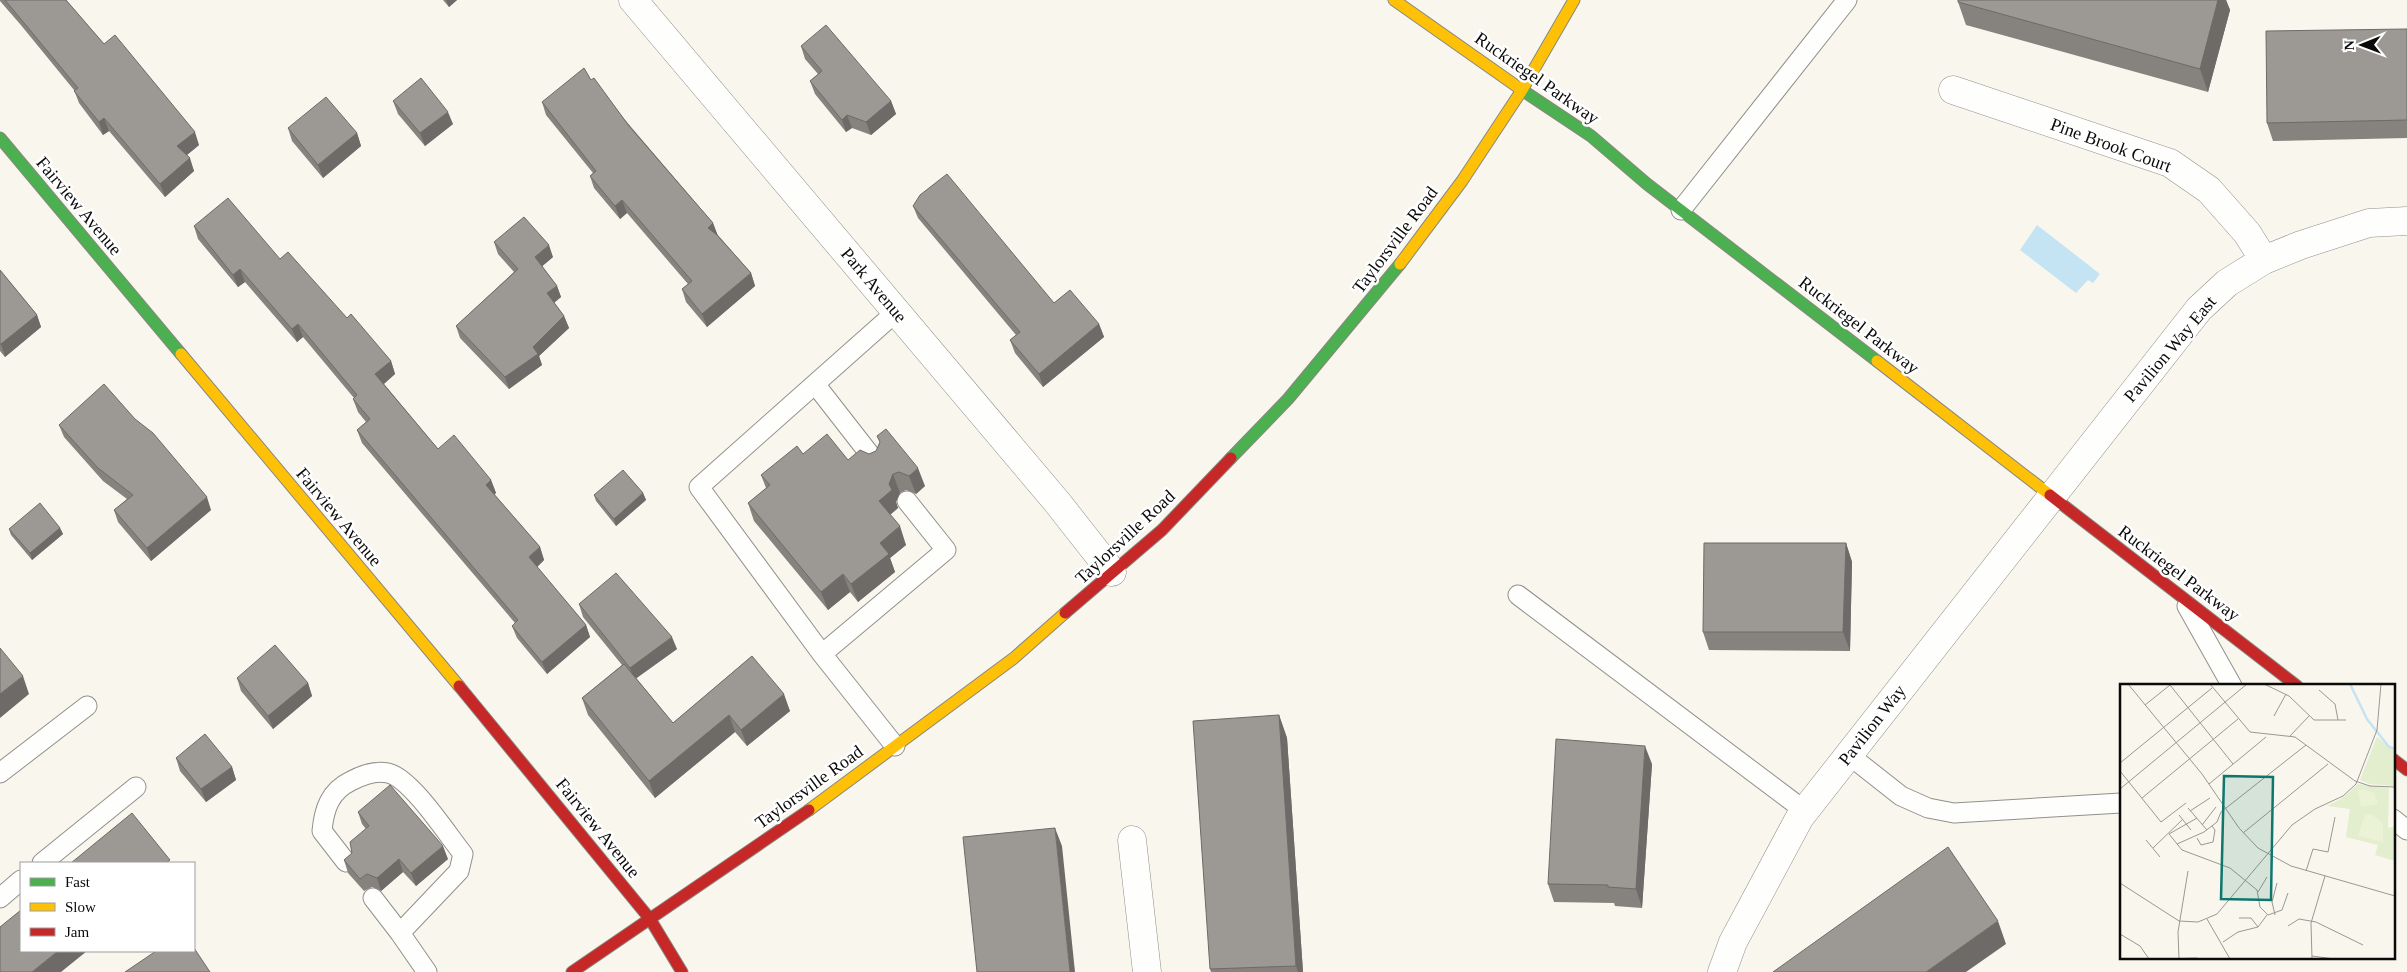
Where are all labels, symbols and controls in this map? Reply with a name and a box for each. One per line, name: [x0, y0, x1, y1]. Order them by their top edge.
north arrow: [2337, 20, 2387, 70]
street label: Ruckriegel Parkway: [1471, 28, 1603, 128]
text: N: [2342, 40, 2357, 50]
street label: Pine Brook Court: [2048, 114, 2174, 176]
street label: Fairview Avenue: [32, 153, 126, 259]
street label: Taylorsville Road: [1348, 183, 1442, 297]
street label: Park Avenue: [837, 244, 911, 326]
street label: Ruckriegel Parkway: [1795, 272, 1923, 378]
street label: Pavilion Way East: [2120, 292, 2220, 406]
street label: Fairview Avenue: [292, 464, 386, 570]
street label: Taylorsville Road: [1071, 486, 1179, 588]
street label: Ruckriegel Parkway: [2115, 521, 2243, 625]
street label: Pavilion Way: [1834, 681, 1910, 769]
inset map: [2120, 684, 2394, 960]
street label: Taylorsville Road: [751, 741, 867, 833]
street label: Fairview Avenue: [552, 774, 644, 882]
legend: [20, 862, 195, 952]
text: Fast: [65, 874, 91, 890]
text: Slow: [65, 899, 96, 915]
text: Jam: [65, 924, 89, 940]

